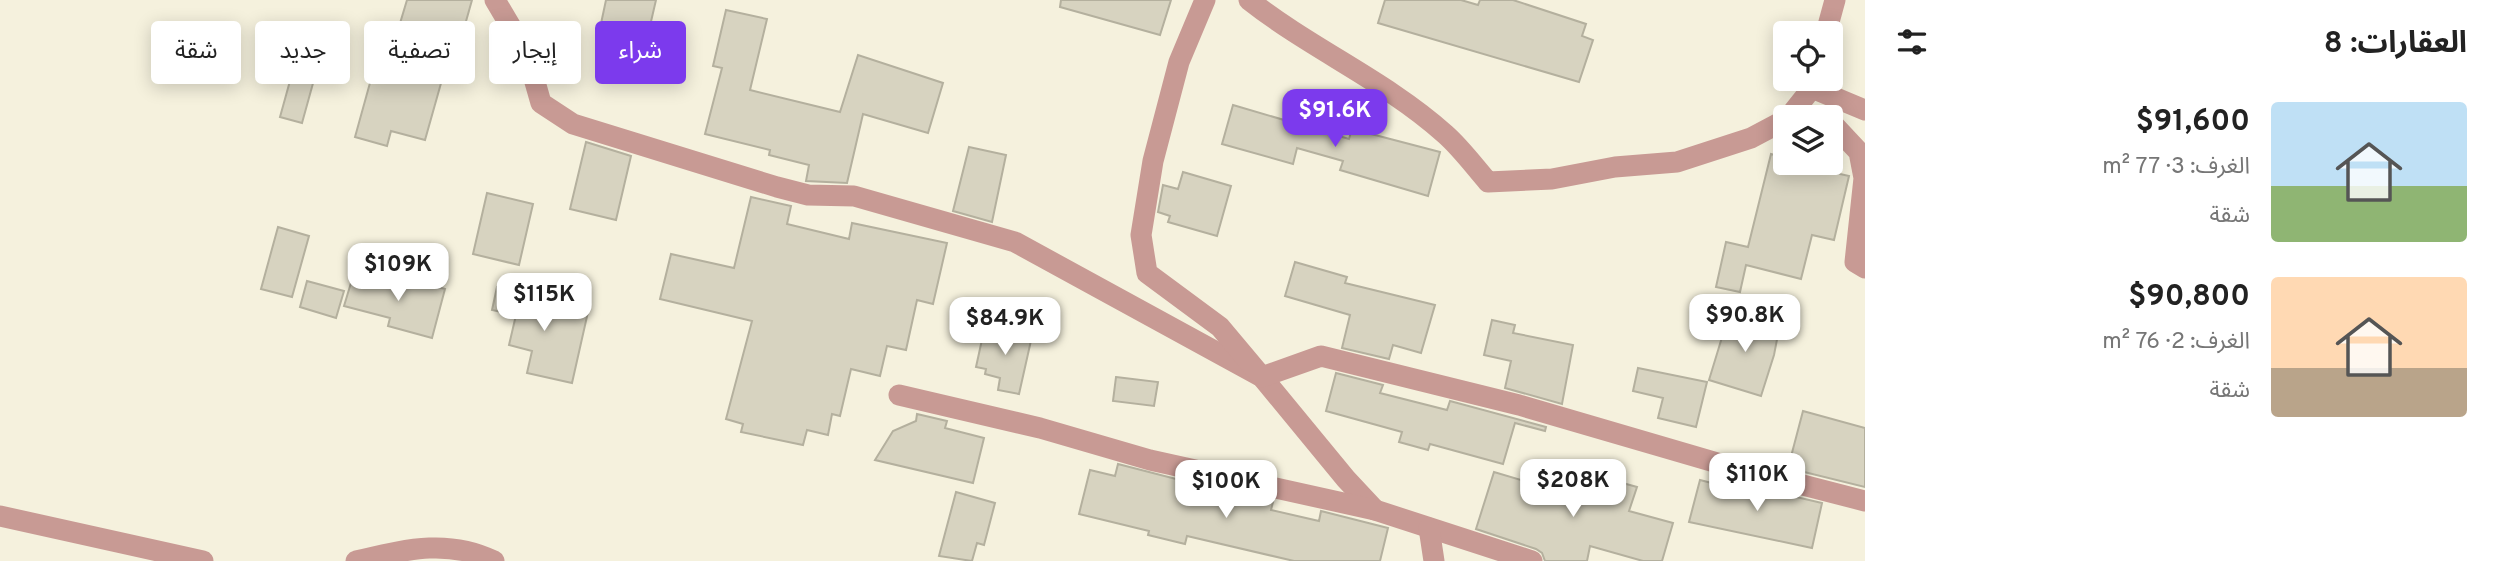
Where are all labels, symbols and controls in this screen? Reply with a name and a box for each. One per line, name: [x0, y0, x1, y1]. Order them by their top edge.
chip: شقة: [151, 21, 241, 84]
chip: جديد: [255, 21, 350, 84]
chip: تصفية: [364, 21, 475, 84]
chip: إيجار: [489, 21, 581, 84]
chip: شراء: [595, 21, 686, 84]
map controls: [1773, 21, 1843, 175]
button: locate: [1773, 21, 1843, 91]
icon: filters: [1893, 23, 1931, 61]
text: العقارات: 8: [2324, 26, 2467, 63]
pin: $91.6K: [1278, 90, 1392, 149]
text: $91.6K: [1298, 97, 1372, 126]
text: $91,600: [2136, 104, 2250, 141]
button: layers: [1773, 105, 1843, 175]
icon: home: [2327, 130, 2411, 214]
text: الغرف: 3 · 77 m²: [2102, 153, 2250, 182]
text: شقة: [2209, 202, 2250, 231]
pin: $109K: [349, 244, 447, 303]
text: $109K: [364, 251, 432, 280]
pin: $115K: [495, 274, 593, 333]
text: $90,800: [2128, 279, 2250, 316]
text: $115K: [513, 281, 575, 310]
pin: $90.8K: [1688, 294, 1802, 354]
pin: $84.9K: [948, 298, 1062, 357]
text: $90.8K: [1705, 302, 1785, 331]
text: $84.9K: [965, 305, 1045, 334]
icon: home: [2327, 305, 2411, 389]
text: الغرف: 2 · 76 m²: [2102, 328, 2250, 357]
text: شقة: [2209, 377, 2250, 406]
pin: $110K: [1708, 454, 1806, 513]
pin: $208K: [1524, 460, 1622, 519]
pin: $100K: [1177, 461, 1275, 520]
text: $110K: [1725, 461, 1789, 490]
text: $208K: [1536, 467, 1610, 496]
text: $100K: [1191, 468, 1261, 497]

